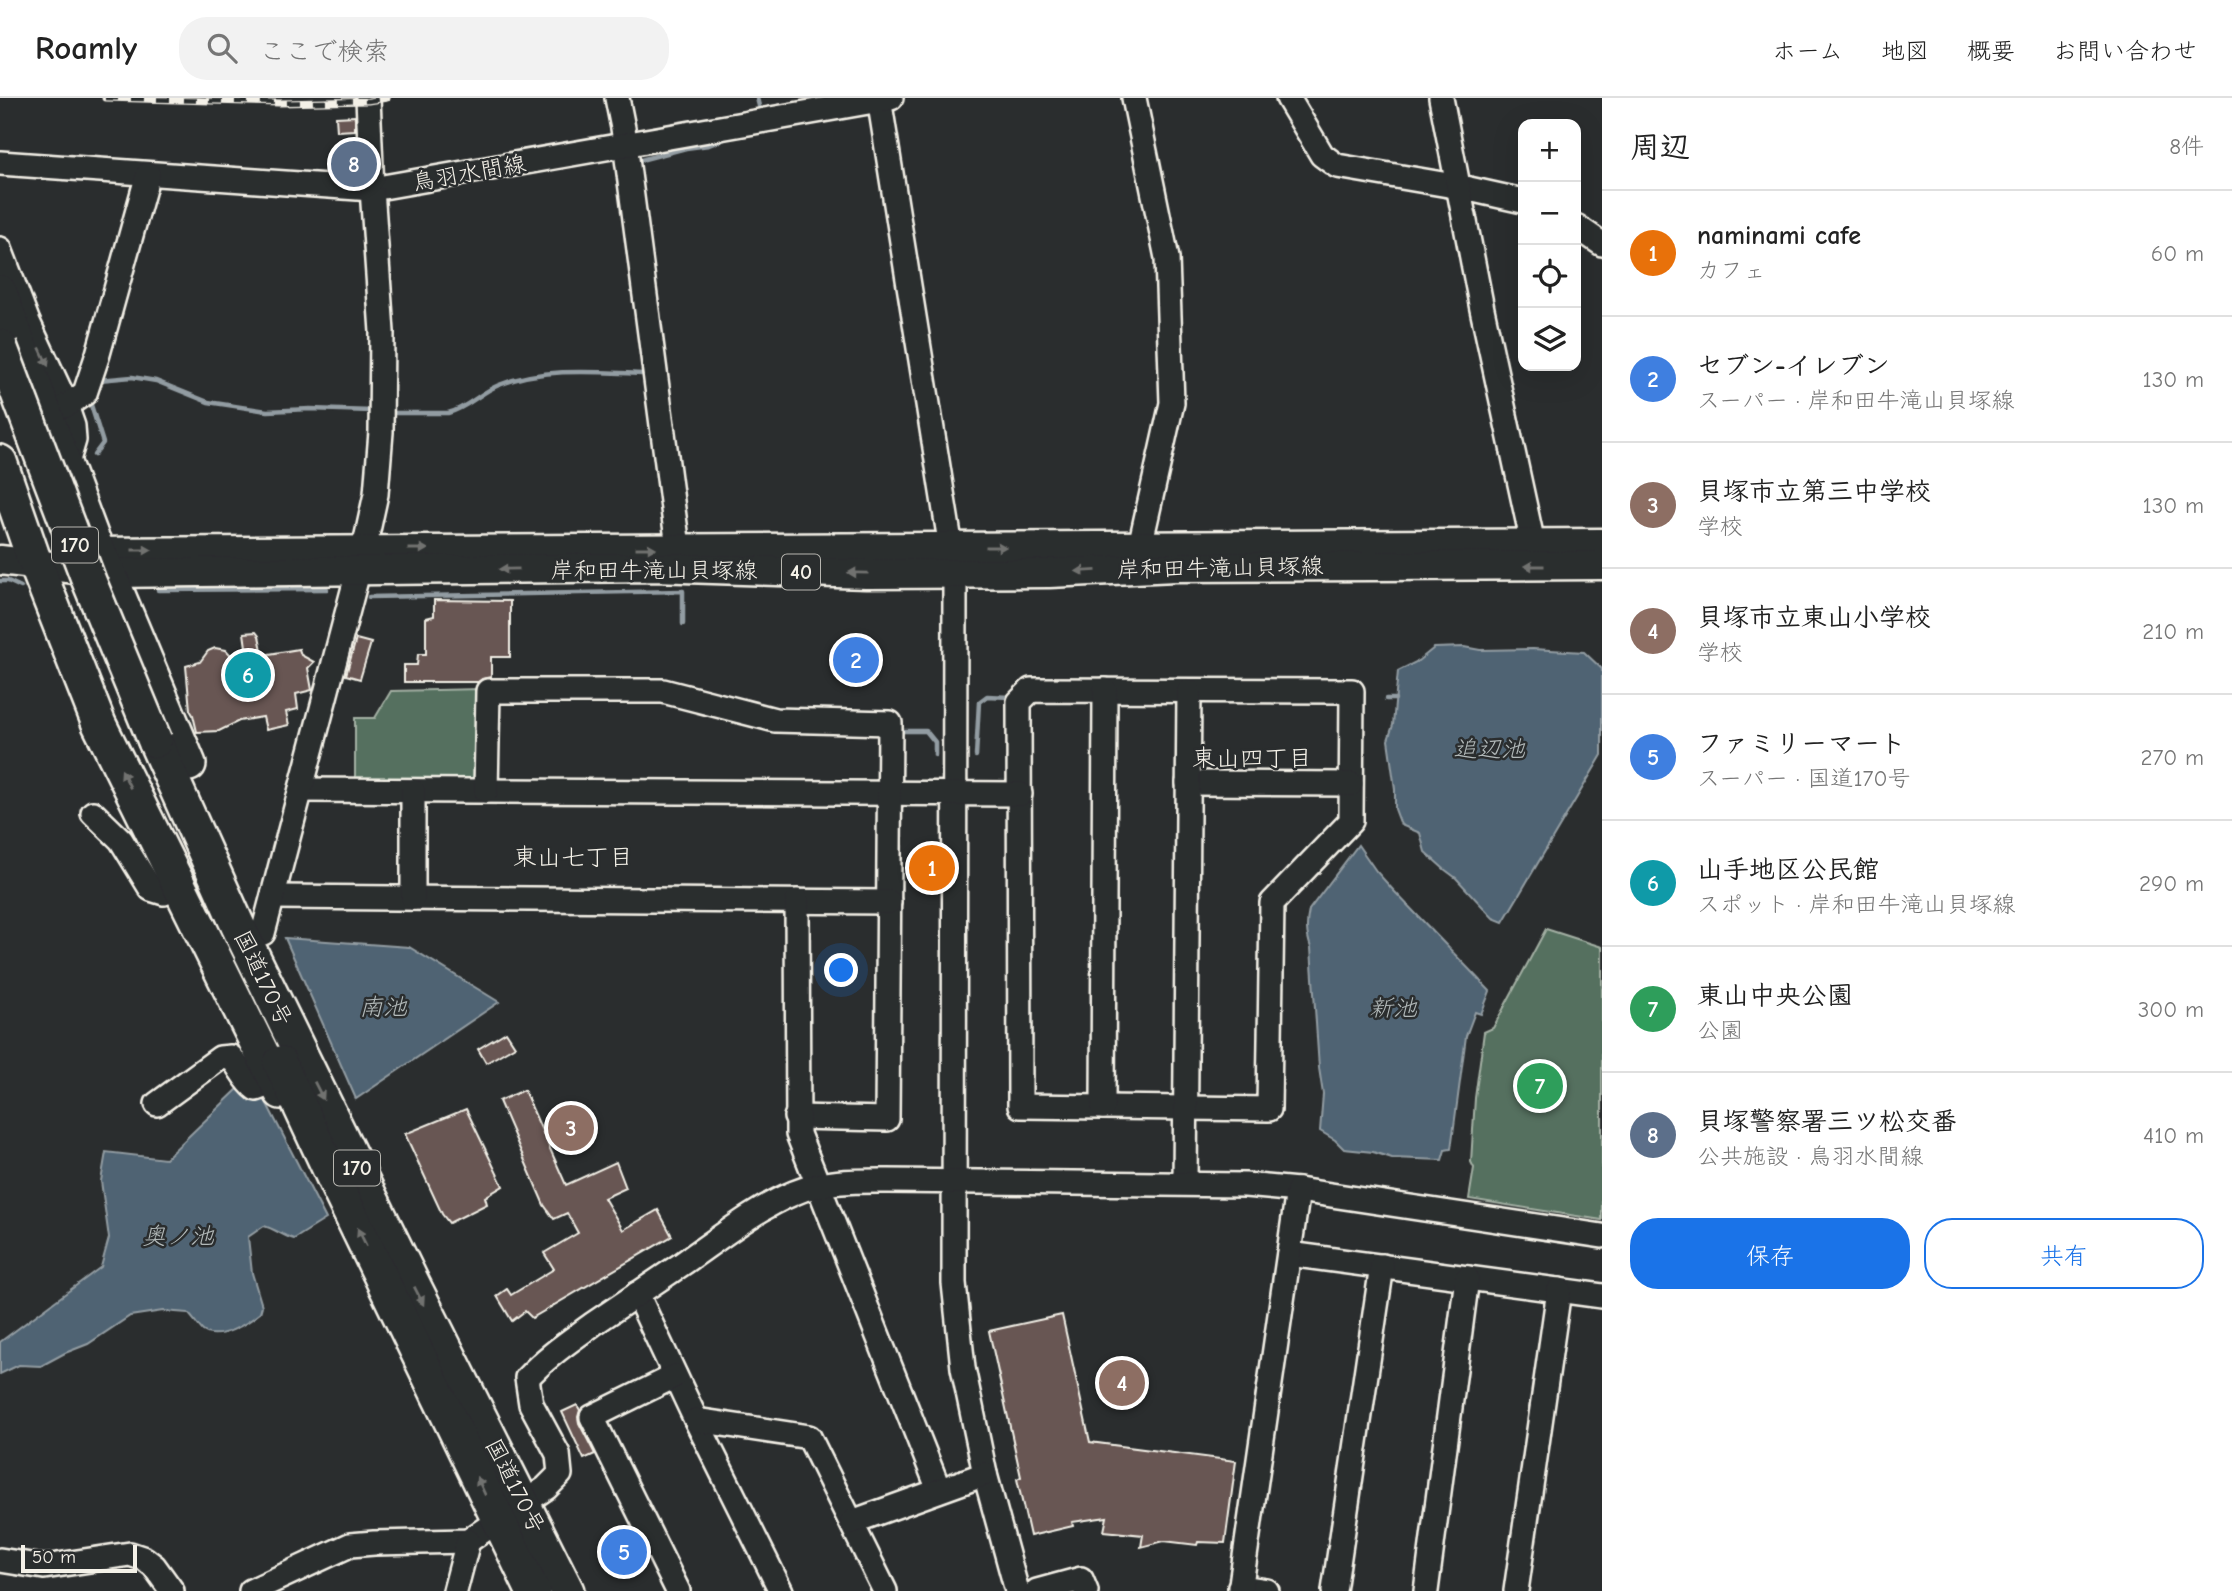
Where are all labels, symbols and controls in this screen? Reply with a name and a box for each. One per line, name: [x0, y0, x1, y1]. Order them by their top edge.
search box: [179, 17, 669, 80]
text: Roamly: [35, 29, 137, 67]
icon: search: [203, 29, 241, 67]
text: ここで検索: [259, 37, 389, 67]
text: ホーム: [1772, 37, 1843, 65]
text: 地図: [1881, 37, 1929, 65]
text: 概要: [1967, 37, 2015, 65]
text: お問い合わせ: [2053, 37, 2197, 65]
map controls: [1518, 119, 1581, 371]
button: +: [1518, 119, 1581, 182]
text: 周辺: [1630, 130, 1690, 165]
text: 8件: [2169, 133, 2204, 160]
pin: 8: [331, 138, 377, 190]
street label: 鳥羽水間線: [410, 150, 528, 196]
button: −: [1518, 182, 1581, 245]
text: naminami cafe: [1697, 221, 1861, 251]
text: 1: [1648, 240, 1658, 267]
text: 60 m: [2151, 240, 2204, 267]
button: locate: [1518, 245, 1581, 308]
text: カフェ: [1697, 257, 1766, 284]
button: layers: [1518, 308, 1581, 371]
one-way arrow: [38, 347, 50, 367]
text: セブン-イレブン: [1697, 351, 1890, 381]
text: 2: [1647, 366, 1659, 393]
text: 130 m: [2143, 366, 2204, 393]
text: スーパー · 岸和田牛滝山貝塚線: [1697, 387, 2015, 414]
text: 貝塚市立第三中学校: [1697, 477, 1931, 507]
text: 3: [1647, 492, 1659, 519]
text: 130 m: [2143, 492, 2204, 519]
text: 学校: [1697, 513, 1743, 540]
road number: 170: [52, 528, 98, 562]
one-way arrow: [985, 541, 1007, 553]
one-way arrow: [635, 542, 657, 553]
one-way arrow: [407, 543, 429, 555]
one-way arrow: [131, 544, 153, 556]
street label: 岸和田牛滝山貝塚線: [1116, 553, 1324, 583]
road number: 40: [782, 554, 820, 589]
street label: 岸和田牛滝山貝塚線: [551, 557, 758, 584]
one-way arrow: [1523, 560, 1545, 571]
one-way arrow: [497, 563, 519, 575]
one-way arrow: [1075, 566, 1097, 577]
one-way arrow: [847, 568, 869, 579]
text: 貝塚市立東山小学校: [1697, 603, 1931, 633]
text: 4: [1648, 618, 1658, 645]
text: 210 m: [2142, 618, 2204, 645]
pin: 2: [833, 634, 879, 686]
text: 学校: [1697, 639, 1743, 666]
pin: 6: [225, 649, 271, 701]
text: ファミリーマート: [1697, 729, 1906, 759]
water label: 追辺池: [1453, 735, 1526, 763]
district label: 東山四丁目: [1192, 744, 1312, 772]
text: 5: [1647, 744, 1659, 771]
text: 270 m: [2140, 744, 2204, 771]
text: スーパー · 国道170号: [1697, 765, 1911, 792]
one-way arrow: [120, 769, 131, 789]
pin: 1: [909, 842, 955, 894]
district label: 東山七丁目: [513, 843, 633, 871]
text: 山手地区公民館: [1697, 855, 1879, 885]
text: 6: [1647, 870, 1659, 897]
text: 290 m: [2139, 870, 2204, 897]
text: スポット · 岸和田牛滝山貝塚線: [1697, 891, 2015, 918]
street label: 国道170号: [228, 926, 298, 1030]
your location: [824, 953, 858, 987]
text: 東山中央公園: [1697, 981, 1853, 1011]
water label: 南池: [359, 993, 408, 1021]
water label: 新池: [1369, 994, 1418, 1022]
text: 7: [1648, 996, 1658, 1023]
text: 300 m: [2138, 996, 2204, 1023]
text: 公園: [1697, 1017, 1743, 1044]
pin: 7: [1517, 1060, 1563, 1112]
one-way arrow: [313, 1082, 325, 1102]
pin: 3: [548, 1102, 594, 1154]
text: 貝塚警察署三ツ松交番: [1697, 1107, 1957, 1137]
text: 8: [1647, 1122, 1659, 1149]
text: 410 m: [2143, 1122, 2204, 1149]
text: 公共施設 · 鳥羽水間線: [1697, 1143, 1923, 1170]
road number: 170: [334, 1150, 380, 1186]
button: 保存: [1630, 1218, 1910, 1289]
button: 共有: [1924, 1218, 2204, 1289]
water label: 奥ノ池: [142, 1222, 215, 1250]
one-way arrow: [356, 1227, 367, 1247]
one-way arrow: [414, 1286, 425, 1306]
pin: 4: [1099, 1357, 1145, 1409]
street label: 国道170号: [480, 1434, 550, 1538]
one-way arrow: [476, 1476, 487, 1496]
pin: 5: [601, 1526, 647, 1578]
scale bar: [21, 1542, 136, 1574]
text: 50 m: [32, 1546, 76, 1568]

